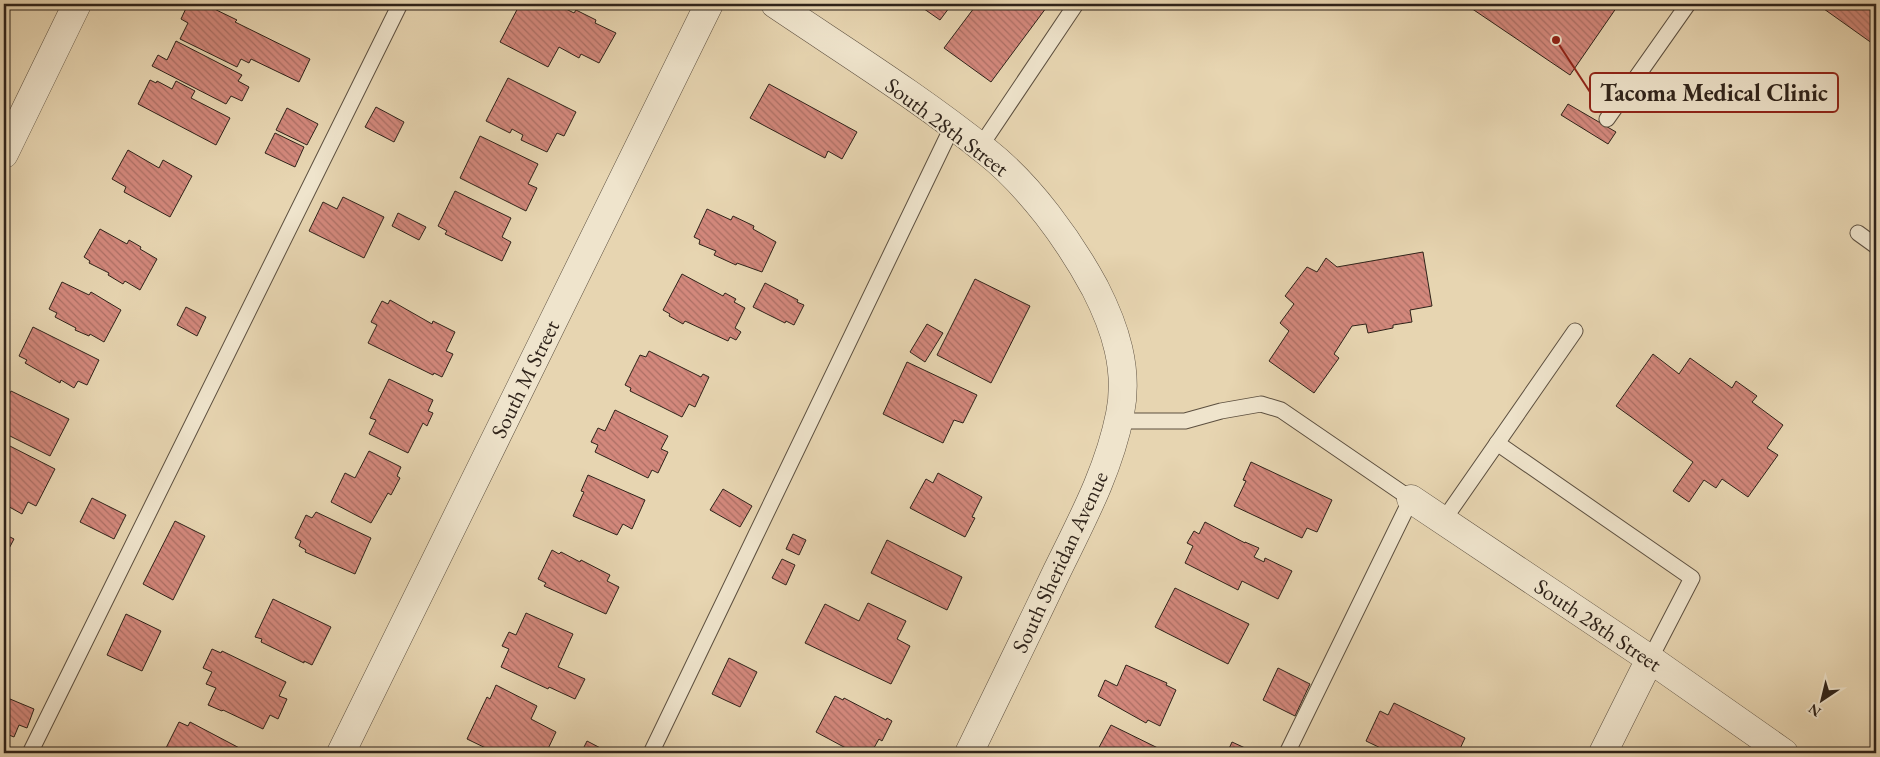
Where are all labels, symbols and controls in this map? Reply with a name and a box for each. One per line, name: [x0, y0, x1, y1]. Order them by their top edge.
street label: South 28th Street: [879, 71, 1015, 183]
callout: Tacoma Medical Clinic: [1590, 73, 1838, 112]
text: Tacoma Medical Clinic: [1600, 77, 1828, 108]
street label: South M Street: [484, 315, 566, 443]
street label: South Sheridan Avenue: [1005, 466, 1115, 658]
street label: South 28th Street: [1529, 572, 1667, 678]
north arrow: [1798, 674, 1848, 724]
text: N: [1804, 700, 1824, 721]

